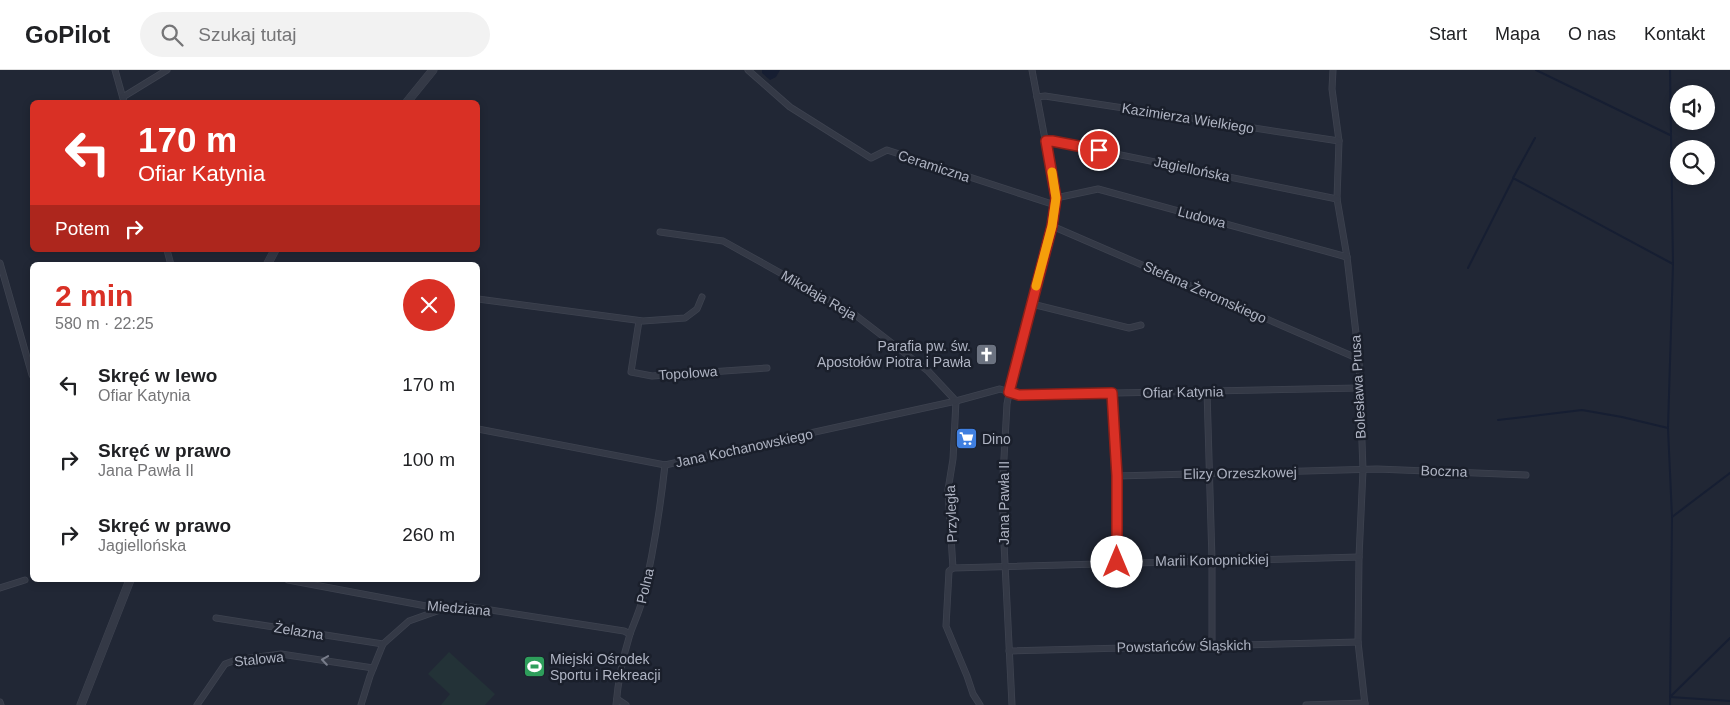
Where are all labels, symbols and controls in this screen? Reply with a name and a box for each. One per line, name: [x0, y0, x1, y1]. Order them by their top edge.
search box: [140, 12, 490, 57]
text: GoPilot: [25, 21, 110, 48]
icon: search: [158, 21, 186, 49]
text: Szukaj tutaj: [198, 24, 297, 45]
text: Start: [1429, 24, 1467, 44]
text: Mapa: [1495, 24, 1540, 44]
text: O nas: [1568, 24, 1616, 44]
text: Kontakt: [1644, 24, 1705, 44]
map controls: [1670, 85, 1715, 185]
button: sound: [1670, 85, 1715, 130]
street label: Kazimierza Wielkiego: [1121, 100, 1256, 136]
icon: left: [55, 120, 120, 185]
text: 170 m: [138, 120, 237, 159]
pin: [1078, 129, 1120, 171]
icon: arrive: [1085, 136, 1113, 164]
button: search: [1670, 140, 1715, 185]
street label: Ceramiczna: [896, 147, 972, 185]
street label: Jagiellońska: [1153, 153, 1232, 185]
text: Ofiar Katynia: [138, 161, 265, 186]
street label: Ludowa: [1176, 203, 1228, 231]
icon: right: [120, 215, 148, 243]
text: Potem: [55, 218, 110, 239]
street label: Stefana Żeromskiego: [1141, 257, 1270, 326]
street label: Mikołaja Reja: [779, 267, 860, 323]
text: 2 min: [55, 279, 133, 312]
button: close: [403, 279, 455, 331]
text: 580 m · 22:25: [55, 315, 154, 332]
street label: Bolesława Prusa: [1347, 334, 1369, 439]
place label: Parafia pw. św. Apostołów Piotra i Pawła: [817, 338, 971, 370]
church icon: Parafia pw. św. Apostołów Piotra i Pawła: [975, 342, 999, 366]
street label: Topolowa: [658, 363, 718, 383]
text: Skręć w lewo: [98, 365, 217, 386]
icon: left: [55, 371, 83, 399]
text: 170 m: [402, 374, 455, 395]
street label: Ofiar Katynia: [1142, 383, 1224, 401]
text: Ofiar Katynia: [98, 387, 190, 404]
street label: Jana Kochanowskiego: [674, 426, 814, 470]
supermarket icon: Dino: [954, 427, 978, 451]
place label: Dino: [982, 431, 1011, 447]
text: Skręć w prawo: [98, 440, 231, 461]
icon: right: [55, 446, 83, 474]
text: 100 m: [402, 449, 455, 470]
street label: Jana Pawła II: [996, 461, 1012, 545]
text: Jana Pawła II: [98, 462, 194, 479]
street label: Boczna: [1420, 462, 1468, 480]
street label: Elizy Orzeszkowej: [1183, 464, 1297, 482]
street label: Przyległa: [942, 485, 960, 543]
text: Skręć w prawo: [98, 515, 231, 536]
icon: right: [55, 521, 83, 549]
text: 260 m: [402, 524, 455, 545]
position arrow: [1090, 535, 1142, 587]
text: Jagiellońska: [98, 537, 186, 554]
street label: Marii Konopnickiej: [1155, 551, 1269, 569]
street label: Polna: [633, 567, 657, 605]
street label: Miedziana: [427, 597, 492, 619]
street label: Żelazna: [273, 618, 325, 643]
street label: Powstańców Śląskich: [1117, 636, 1251, 655]
street label: Stalowa: [233, 648, 285, 670]
place label: Miejski Ośrodek Sportu i Rekreacji: [550, 651, 661, 683]
sports icon: Miejski Ośrodek Sportu i Rekreacji: [522, 655, 546, 679]
one-way arrow: [320, 656, 329, 666]

